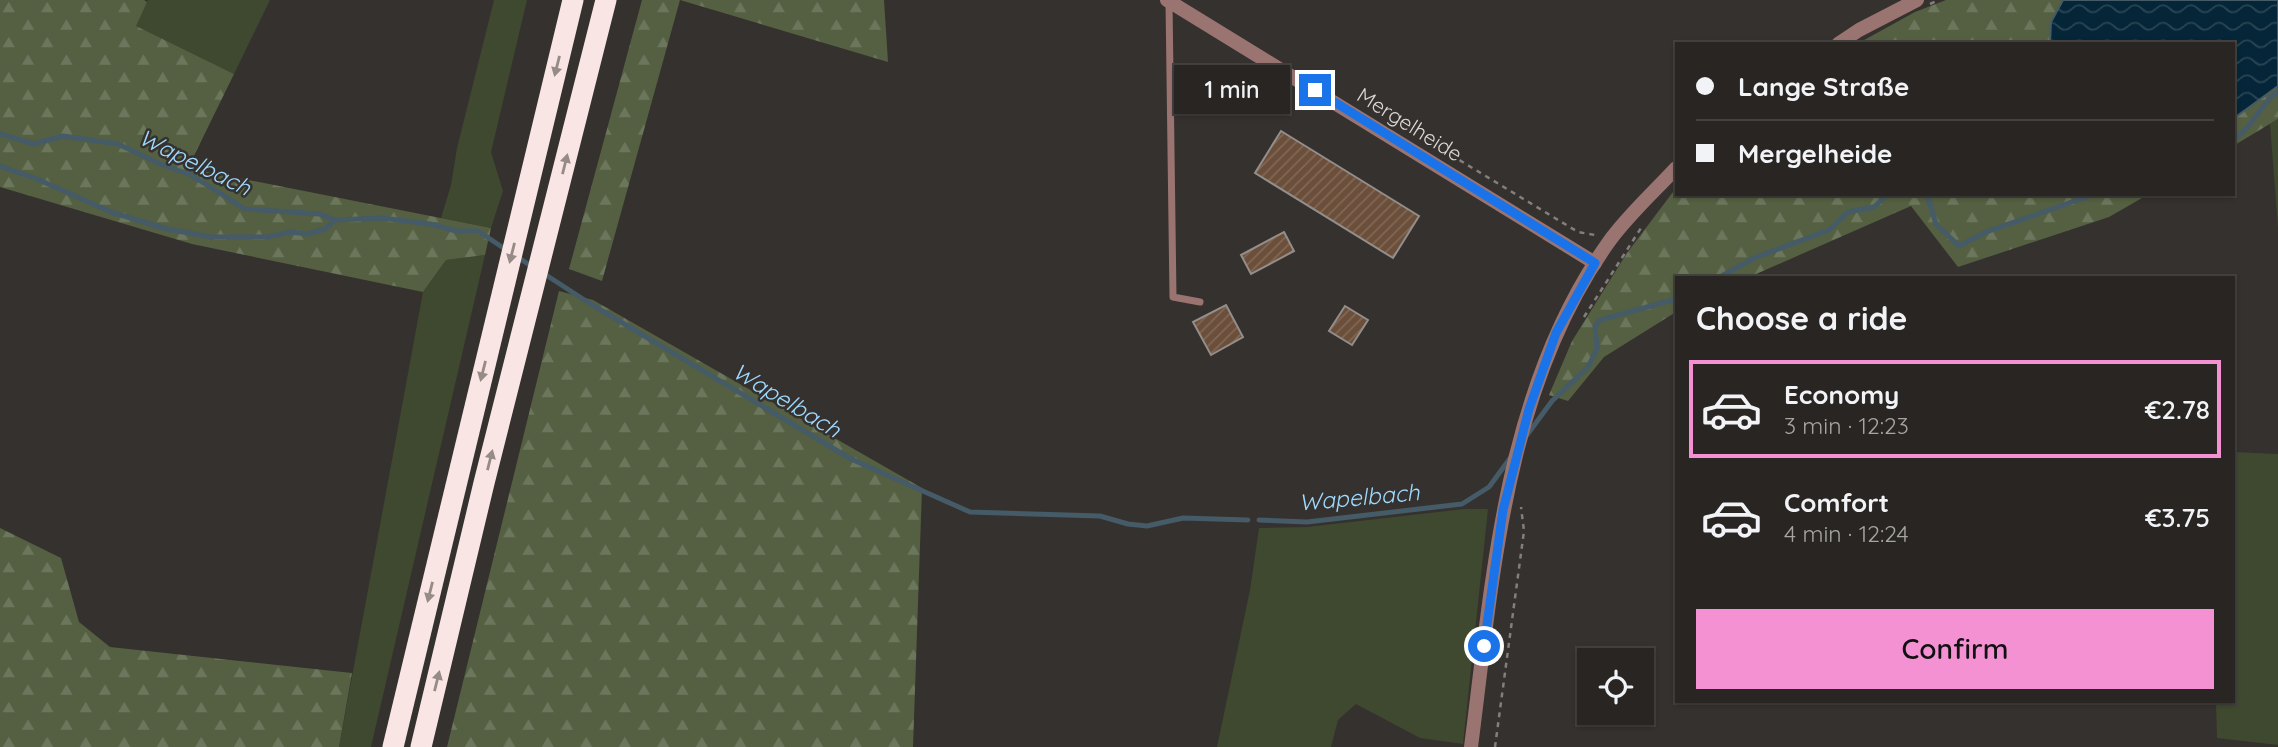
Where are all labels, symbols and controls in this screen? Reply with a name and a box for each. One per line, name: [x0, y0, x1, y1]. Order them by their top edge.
one-way arrow: [551, 55, 562, 77]
callout: 1 min: [1175, 66, 1290, 114]
text: Lange Straße: [1738, 70, 1909, 103]
route end: [1299, 74, 1331, 106]
text: 1 min: [1204, 75, 1260, 104]
street label: Mergelheide: [1353, 81, 1467, 167]
water label: Wapelbach: [134, 122, 257, 202]
text: Mergelheide: [1738, 137, 1892, 170]
one-way arrow: [560, 153, 571, 175]
one-way arrow: [506, 242, 517, 264]
text: Choose a ride: [1696, 298, 1908, 338]
water label: Wapelbach: [728, 356, 847, 444]
one-way arrow: [477, 360, 488, 382]
icon: car: [1700, 378, 1763, 441]
text: Economy: [1784, 378, 1899, 411]
text: €2.78: [2145, 393, 2210, 426]
text: 3 min · 12:23: [1784, 411, 1909, 440]
one-way arrow: [485, 448, 496, 470]
water label: Wapelbach: [1297, 477, 1421, 517]
icon: car: [1700, 486, 1763, 549]
text: Comfort: [1784, 486, 1889, 519]
text: €3.75: [2145, 501, 2210, 534]
text: 4 min · 12:24: [1784, 519, 1909, 548]
one-way arrow: [424, 582, 435, 604]
button: Confirm: [1696, 609, 2214, 689]
route start: [1468, 630, 1500, 662]
map controls: [1577, 648, 1654, 725]
button: locate: [1577, 648, 1654, 725]
one-way arrow: [432, 670, 443, 692]

